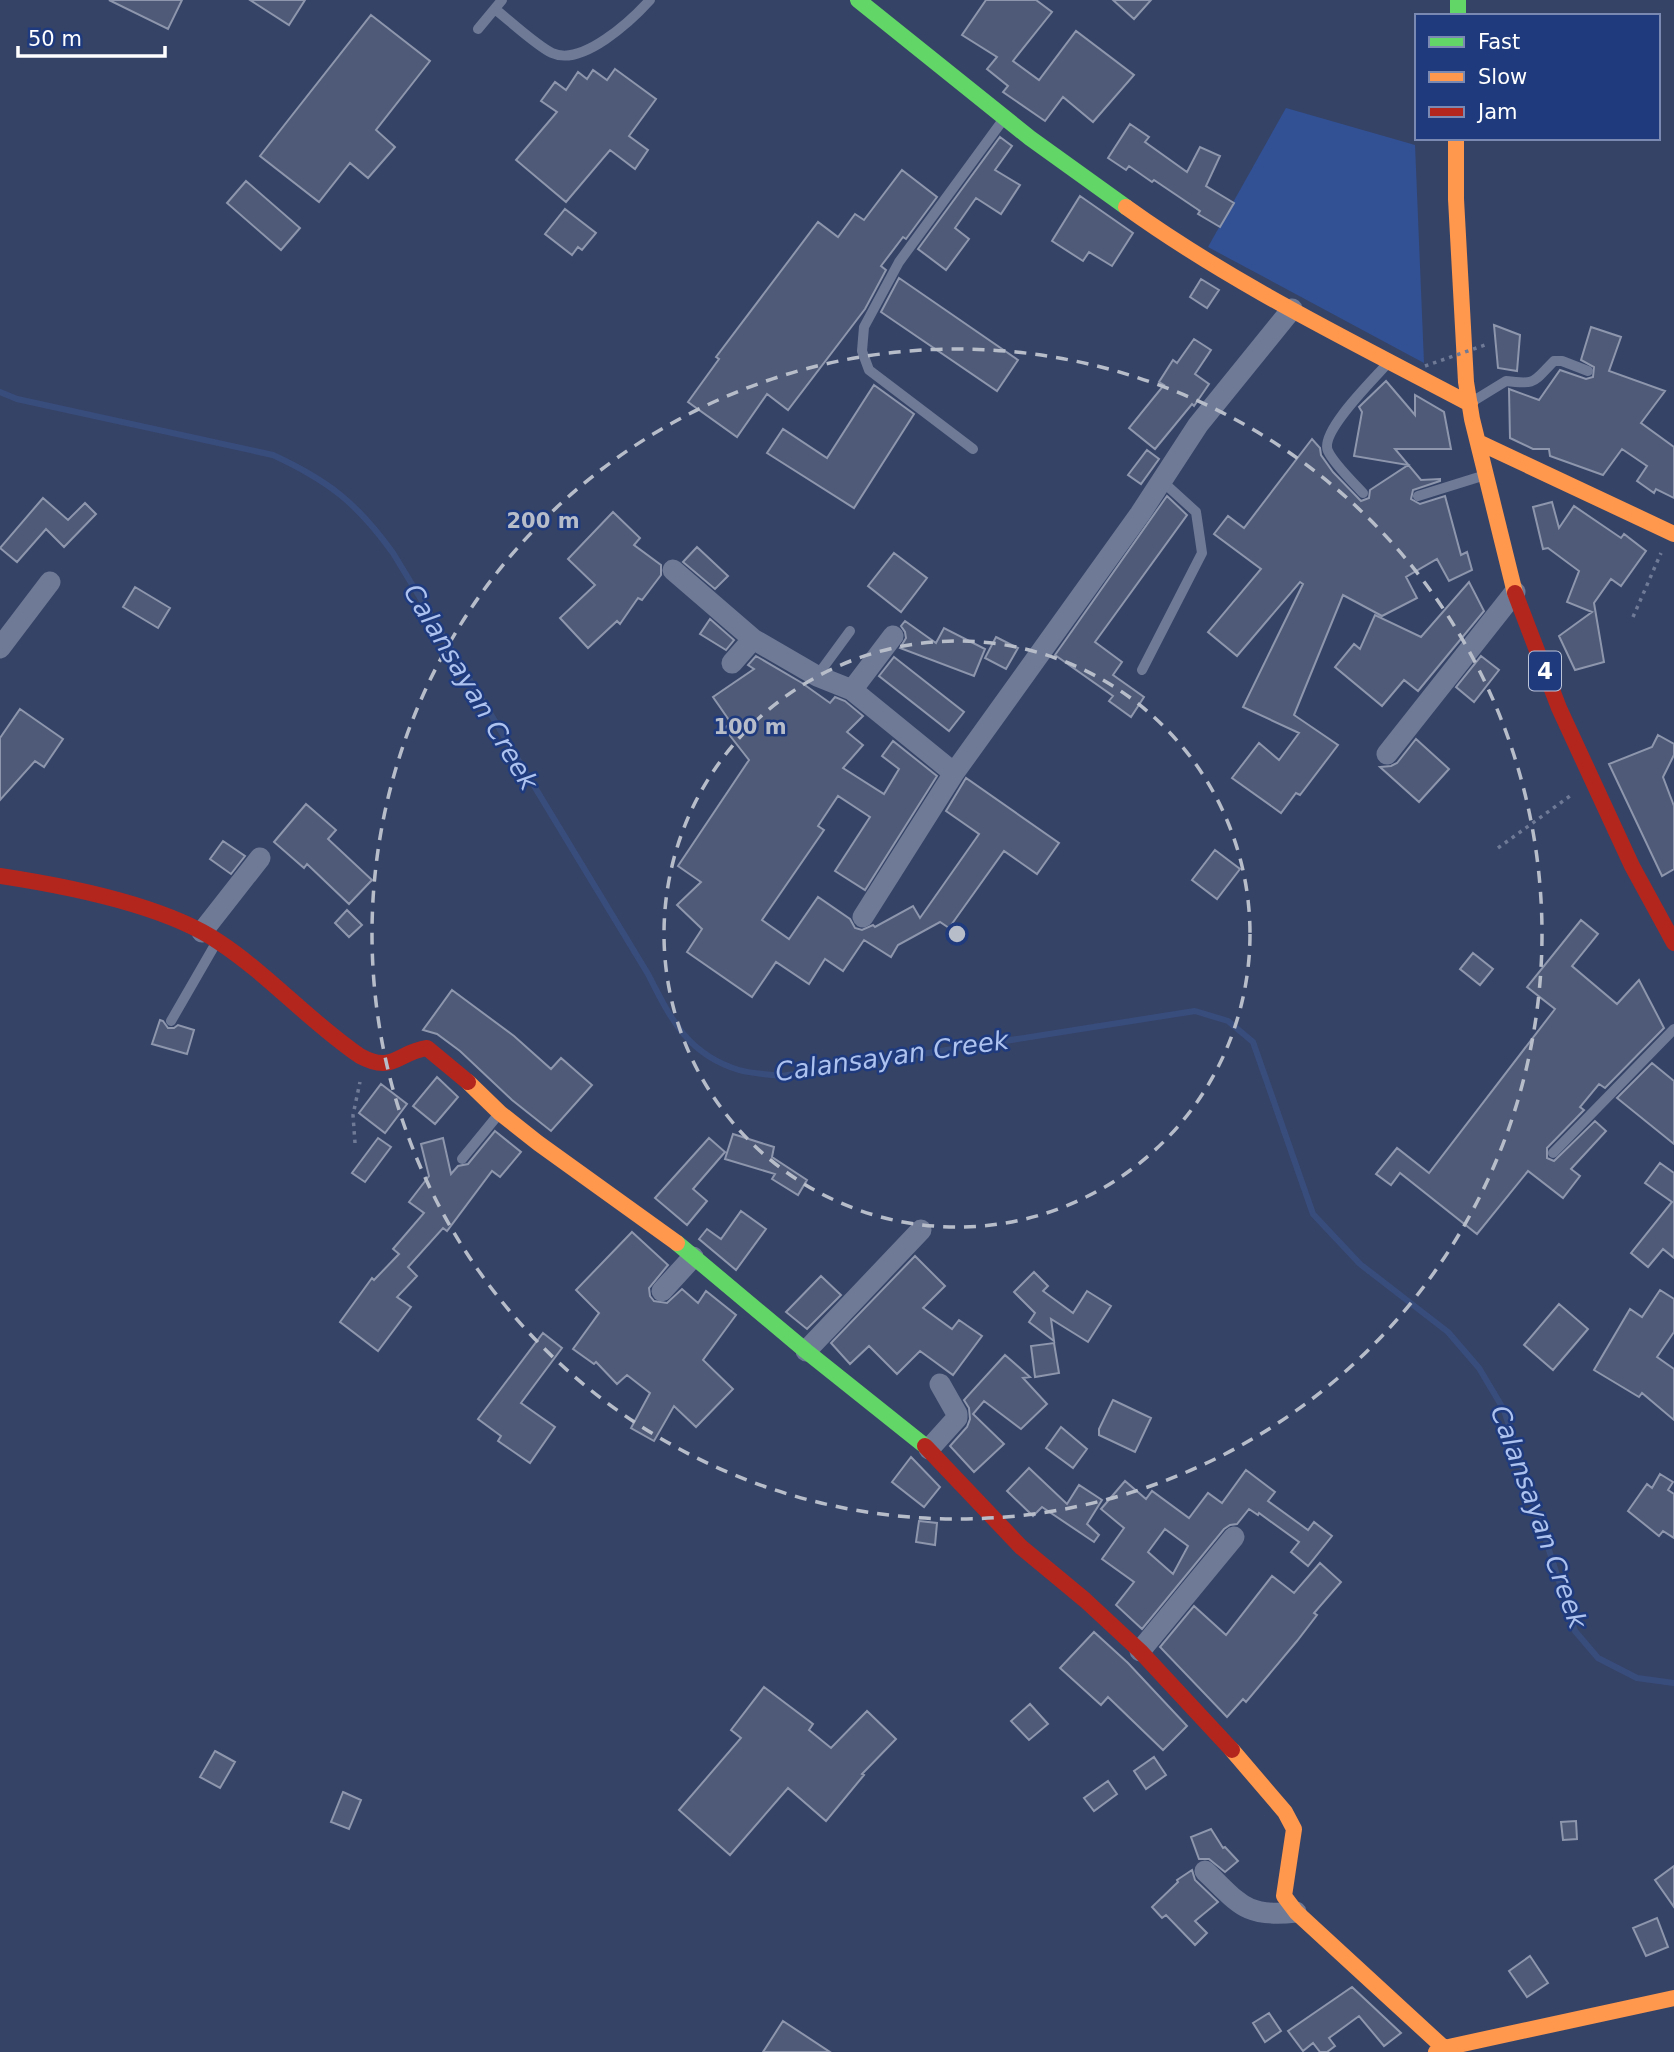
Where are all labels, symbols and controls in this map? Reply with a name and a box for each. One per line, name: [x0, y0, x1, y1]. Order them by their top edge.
scale bar: [18, 14, 164, 58]
legend: [1415, 14, 1660, 140]
text: 50 m: [28, 27, 82, 51]
text: Fast: [1478, 30, 1520, 54]
text: Slow: [1478, 65, 1527, 89]
text: Jam: [1476, 100, 1518, 124]
text: 200 m: [506, 509, 580, 533]
water label: Calansayan Creek: [398, 578, 545, 796]
road number: 4: [1529, 652, 1561, 691]
text: 100 m: [713, 715, 787, 739]
centre of rings: [945, 922, 969, 946]
water label: Calansayan Creek: [773, 1025, 1011, 1087]
water label: Calansayan Creek: [1485, 1401, 1594, 1634]

